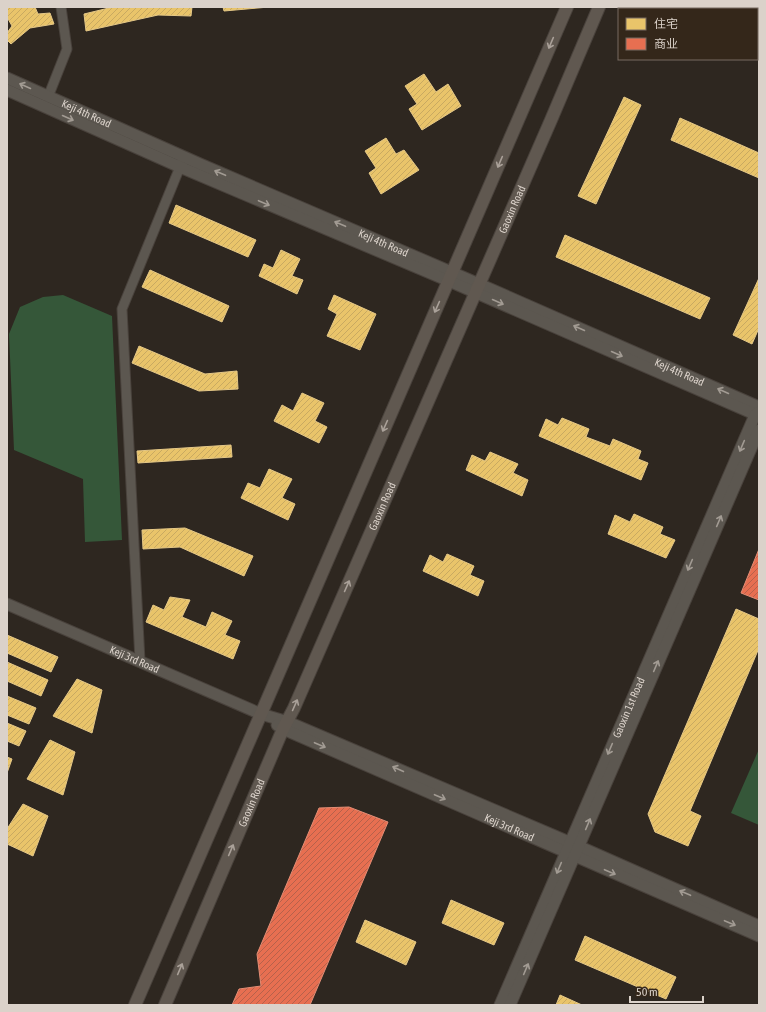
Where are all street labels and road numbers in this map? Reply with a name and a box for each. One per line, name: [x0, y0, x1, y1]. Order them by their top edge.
street label: Keji 4th Road: [60, 97, 113, 130]
street label: Gaoxin Road: [496, 184, 528, 235]
street label: Keji 4th Road: [357, 227, 410, 259]
street label: Keji 4th Road: [653, 356, 706, 388]
street label: Gaoxin Road: [366, 481, 398, 532]
street label: Keji 3rd Road: [108, 643, 161, 675]
street label: Gaoxin 1st Road: [610, 676, 647, 740]
street label: Gaoxin Road: [236, 777, 267, 828]
street label: Keji 3rd Road: [483, 811, 536, 843]

